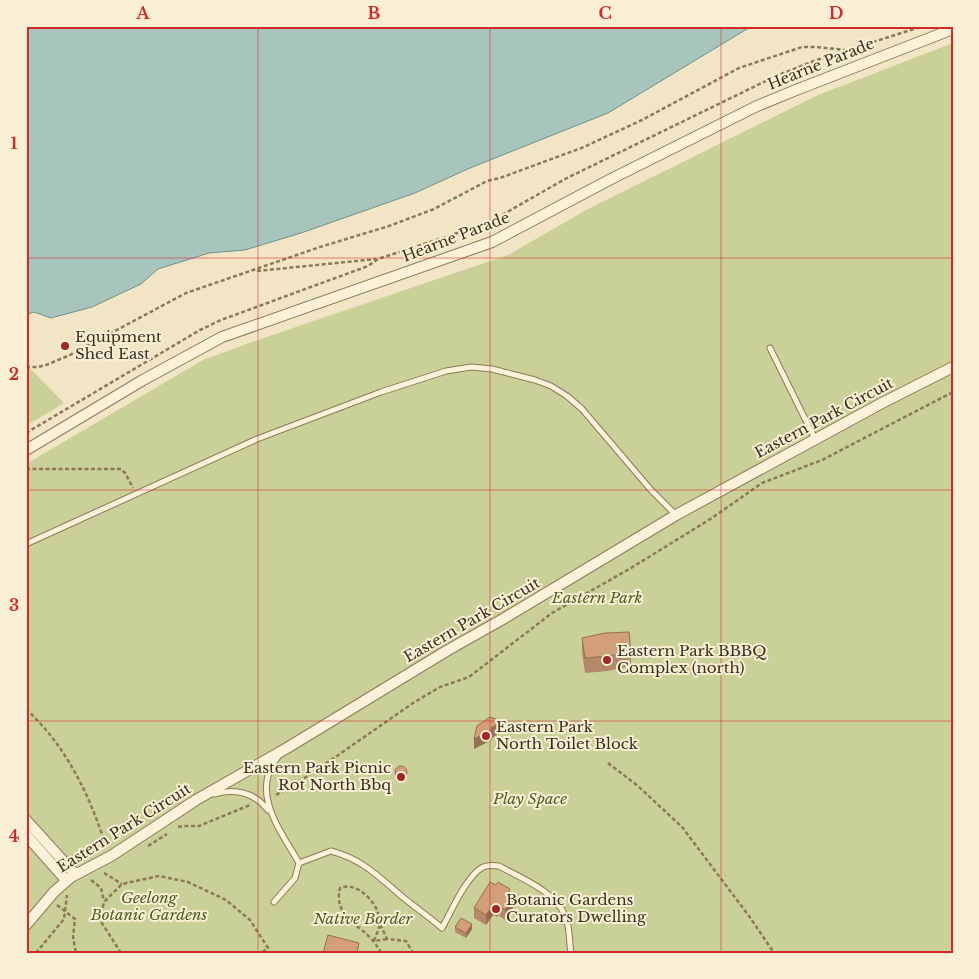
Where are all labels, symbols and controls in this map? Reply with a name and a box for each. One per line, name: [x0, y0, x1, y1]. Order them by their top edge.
text: A: [136, 3, 151, 23]
text: B: [368, 3, 381, 23]
text: C: [598, 3, 612, 23]
text: D: [829, 3, 843, 23]
street label: Hearne Parade: [765, 33, 877, 94]
text: 1: [11, 133, 18, 153]
street label: Hearne Parade: [399, 207, 512, 266]
place label: Equipment Shed East: [75, 327, 162, 363]
marker: Equipment Shed East: [59, 340, 71, 352]
text: 2: [9, 364, 19, 384]
street label: Eastern Park Circuit: [751, 373, 897, 462]
street label: Eastern Park Circuit: [400, 573, 543, 666]
park label: Eastern Park: [551, 588, 642, 607]
text: 3: [9, 595, 19, 615]
place label: Eastern Park BBBQ Complex (north): [617, 641, 767, 677]
marker: Eastern Park BBBQ Complex (north): [601, 654, 613, 666]
place label: Eastern Park North Toilet Block: [496, 717, 639, 753]
marker: Eastern Park North Toilet Block: [480, 730, 492, 742]
place label: Eastern Park Picnic Rot North Bbq: [243, 758, 391, 794]
marker: Eastern Park Picnic Rot North Bbq: [395, 771, 407, 783]
street label: Eastern Park Circuit: [53, 779, 194, 876]
park label: Play Space: [492, 789, 567, 808]
text: 4: [9, 826, 19, 846]
park label: Geelong Botanic Gardens: [90, 888, 207, 924]
place label: Botanic Gardens Curators Dwelling: [506, 890, 647, 926]
marker: Botanic Gardens Curators Dwelling: [490, 903, 502, 915]
park label: Native Border: [313, 909, 414, 928]

